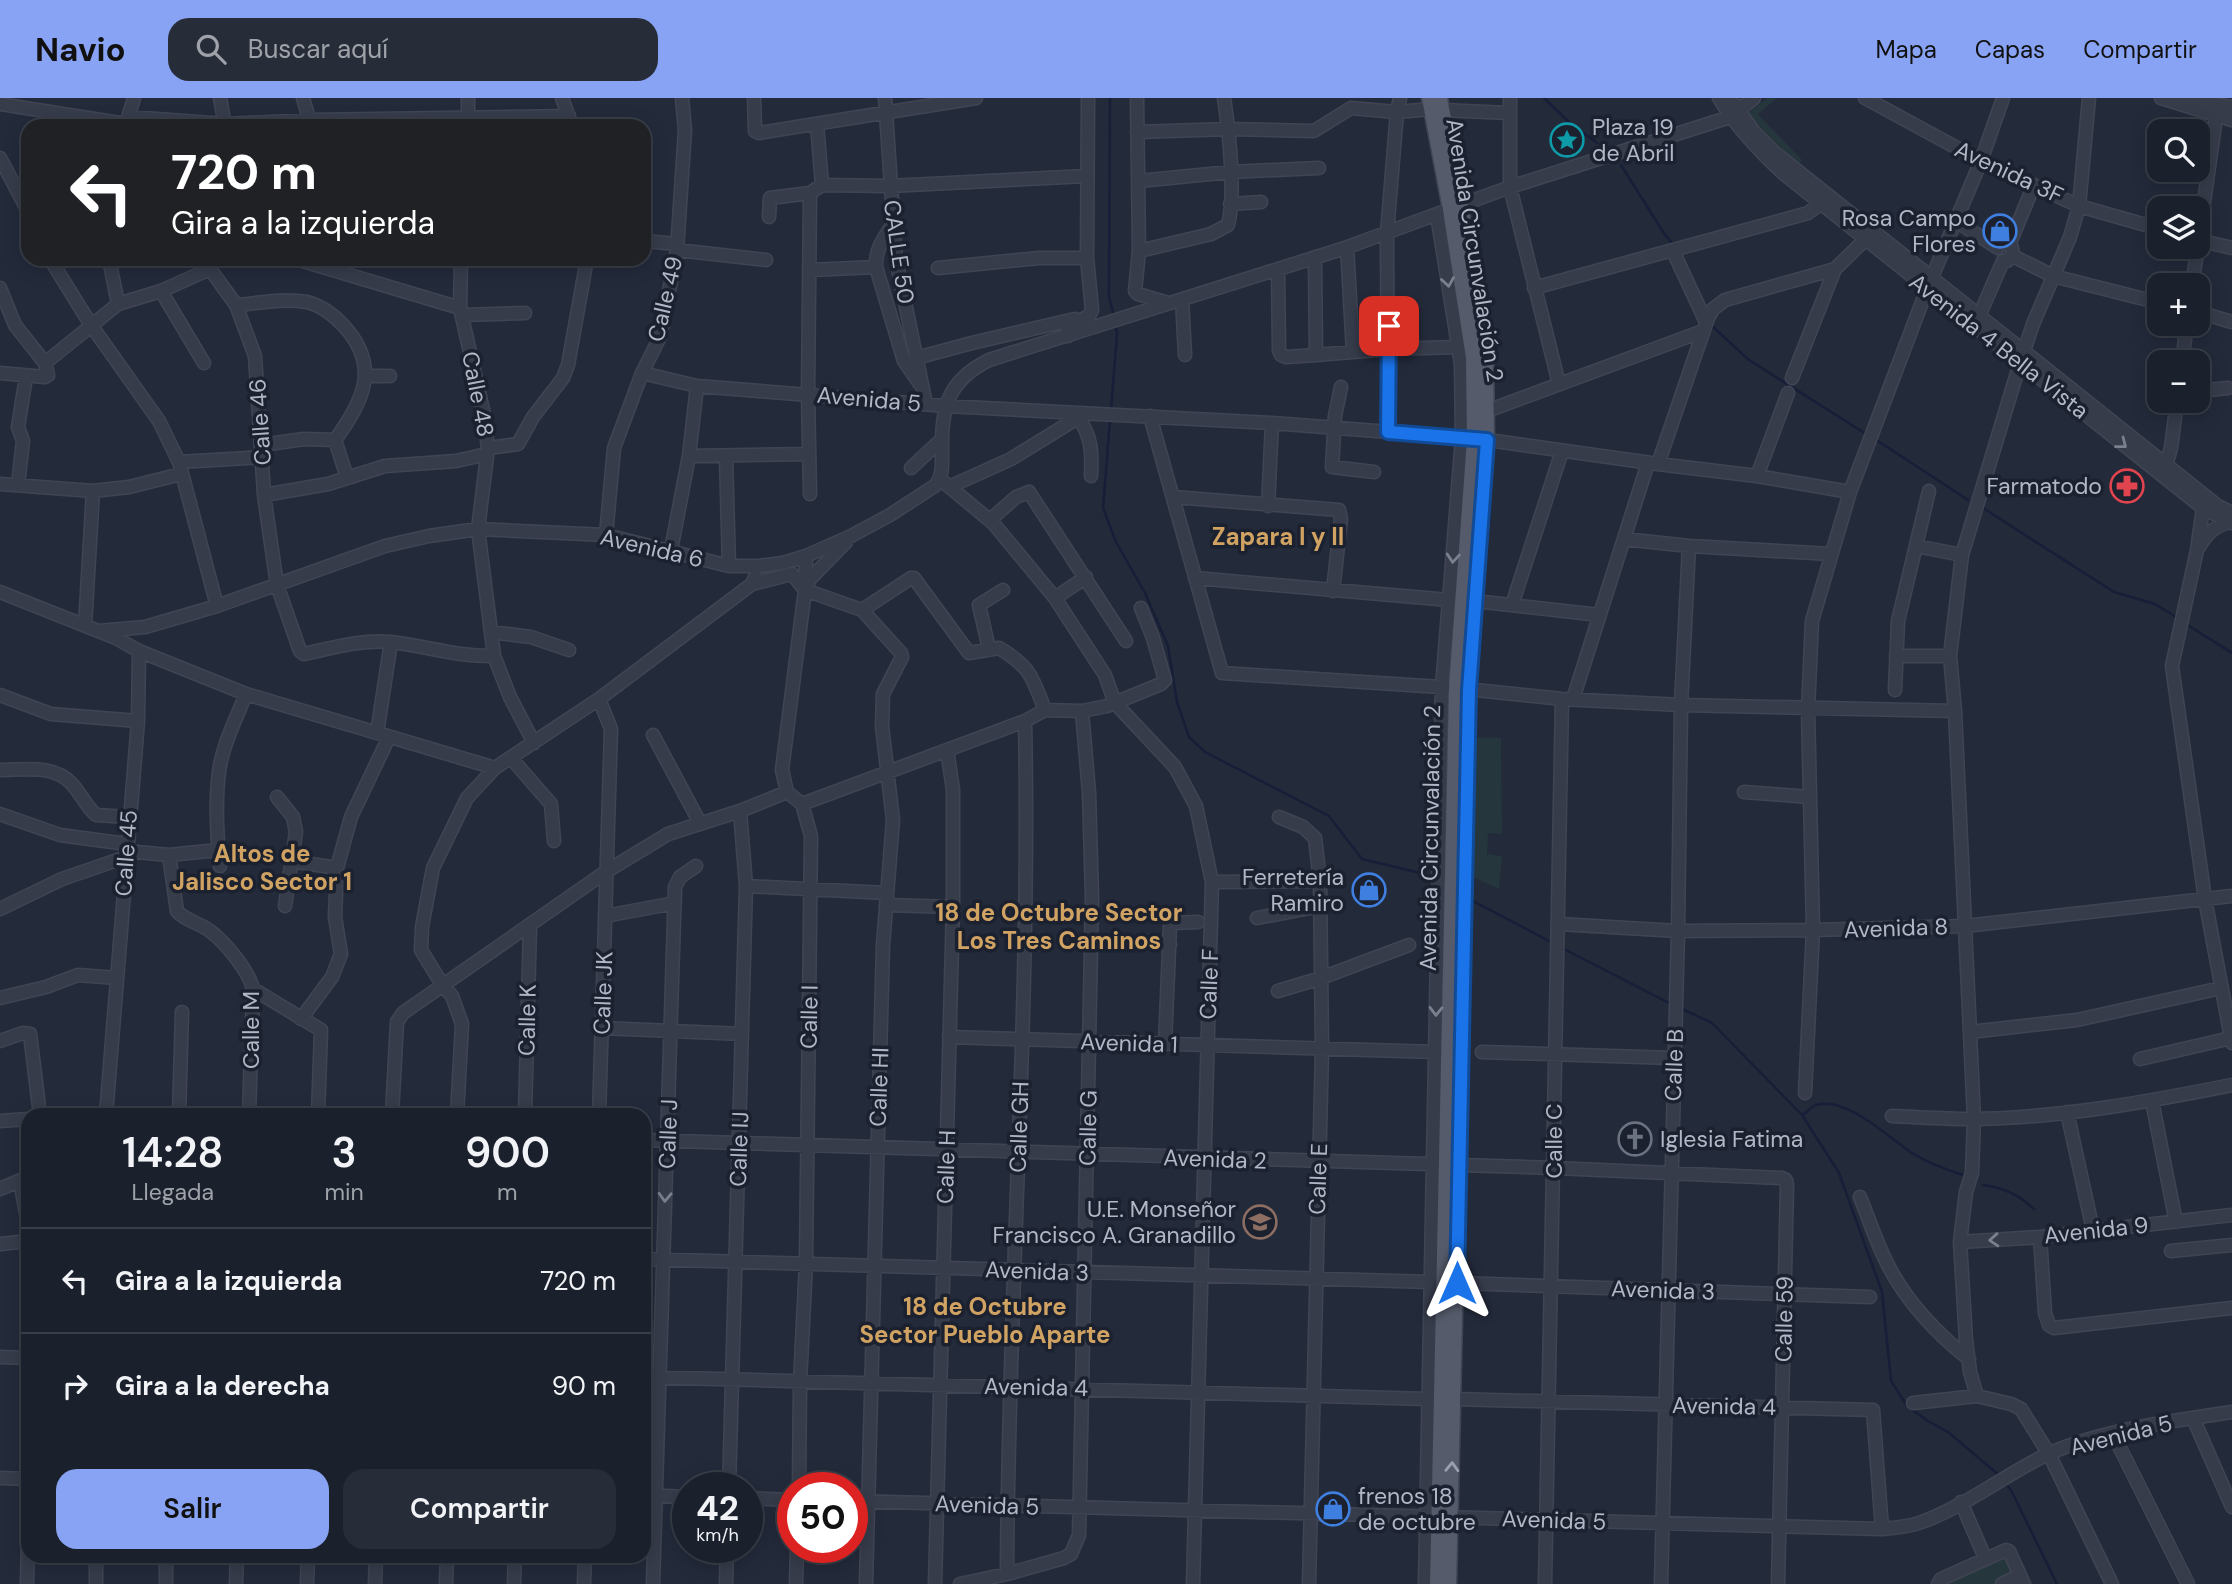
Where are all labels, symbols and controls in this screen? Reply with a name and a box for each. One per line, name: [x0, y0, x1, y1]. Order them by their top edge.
search box: [168, 18, 658, 81]
text: Navio: [35, 28, 126, 71]
icon: search: [192, 30, 230, 68]
text: Buscar aquí: [248, 32, 388, 66]
text: Mapa: [1875, 34, 1937, 65]
text: Capas: [1975, 34, 2045, 65]
text: Compartir: [2083, 34, 2197, 65]
place label: Plaza 19 de Abril: [1592, 112, 1674, 168]
street label: Avenida Circunvalación 2: [1439, 116, 1511, 384]
map controls: [2147, 119, 2210, 413]
button: search: [2147, 119, 2210, 182]
place icon: Plaza 19 de Abril: [1548, 121, 1586, 159]
street label: Avenida 3F: [1950, 134, 2068, 210]
text: 720 m: [171, 140, 317, 204]
icon: left: [56, 147, 147, 238]
button: layers: [2147, 196, 2210, 259]
street label: CALLE 50: [877, 198, 921, 306]
text: Gira a la izquierda: [171, 202, 435, 244]
place label: Rosa Campo Flores: [1842, 203, 1976, 259]
shop icon: Rosa Campo Flores: [1981, 212, 2019, 250]
street label: Calle 49: [641, 253, 689, 345]
street label: Avenida 4 Bella Vista: [1903, 267, 2095, 425]
button: +: [2147, 273, 2210, 336]
one-way arrow: [1440, 277, 1455, 288]
pin: [1359, 296, 1419, 356]
icon: arrive: [1370, 307, 1408, 345]
street label: Calle 48: [455, 349, 501, 439]
button: −: [2147, 350, 2210, 413]
street label: Calle 46: [242, 378, 278, 466]
street label: Avenida 5: [816, 380, 922, 418]
one-way arrow: [2115, 435, 2127, 448]
pharmacy icon: Farmatodo: [2108, 467, 2146, 505]
place label: Farmatodo: [1986, 471, 2102, 501]
district label: Zapara I y II: [1212, 521, 1344, 552]
street label: Avenida 6: [598, 522, 706, 574]
one-way arrow: [1446, 552, 1461, 563]
street label: Avenida Circunvalación 2: [1413, 705, 1447, 971]
street label: Calle 45: [108, 809, 144, 897]
district label: Altos de Jalisco Sector 1: [172, 838, 352, 897]
place label: Ferretería Ramiro: [1242, 862, 1344, 918]
shop icon: Ferretería Ramiro: [1350, 871, 1388, 909]
district label: 18 de Octubre Sector Los Tres Caminos: [935, 897, 1183, 956]
street label: Avenida 8: [1843, 911, 1949, 945]
street label: Calle F: [1193, 948, 1225, 1020]
street label: Calle JK: [587, 951, 619, 1035]
street label: Calle K: [511, 984, 543, 1056]
street label: Calle I: [793, 985, 825, 1049]
street label: Calle M: [236, 991, 266, 1069]
one-way arrow: [1429, 1006, 1444, 1017]
street label: Avenida 1: [1080, 1026, 1178, 1060]
street label: Calle B: [1658, 1028, 1690, 1102]
street label: Calle HI: [863, 1047, 895, 1127]
street label: Calle GH: [1002, 1081, 1036, 1173]
street label: Calle G: [1072, 1090, 1104, 1166]
street label: Calle J: [652, 1099, 684, 1169]
street label: Calle C: [1539, 1104, 1569, 1178]
street label: Calle IJ: [723, 1111, 755, 1187]
church icon: Iglesia Fatima: [1616, 1120, 1654, 1158]
place label: Iglesia Fatima: [1660, 1124, 1803, 1154]
text: 14:28: [122, 1125, 224, 1180]
text: 3: [332, 1125, 357, 1180]
text: 900: [465, 1125, 550, 1180]
street label: Calle H: [930, 1129, 962, 1205]
street label: Avenida 2: [1163, 1142, 1267, 1176]
street label: Calle E: [1302, 1143, 1334, 1215]
text: Llegada: [131, 1177, 214, 1207]
text: min: [325, 1177, 364, 1207]
text: m: [497, 1177, 518, 1207]
one-way arrow: [658, 1192, 673, 1203]
place label: U.E. Monseñor Francisco A. Granadillo: [992, 1194, 1236, 1250]
school or university icon: U.E. Monseñor Francisco A. Granadillo: [1241, 1203, 1279, 1241]
street label: Avenida 9: [2042, 1210, 2150, 1250]
one-way arrow: [1988, 1232, 1999, 1247]
position arrow: [1420, 1246, 1494, 1320]
street label: Avenida 3: [984, 1254, 1090, 1288]
icon: left: [56, 1262, 94, 1300]
text: Gira a la izquierda: [115, 1264, 342, 1298]
text: 720 m: [540, 1264, 616, 1298]
street label: Avenida 3: [1610, 1273, 1716, 1307]
street label: Calle 59: [1768, 1276, 1800, 1362]
district label: 18 de Octubre Sector Pueblo Aparte: [859, 1291, 1111, 1350]
icon: right: [56, 1367, 94, 1405]
text: Gira a la derecha: [115, 1369, 330, 1403]
text: 90 m: [552, 1369, 616, 1403]
street label: Avenida 4: [984, 1371, 1089, 1403]
street label: Avenida 4: [1672, 1390, 1777, 1422]
street label: Avenida 5: [2067, 1408, 2175, 1462]
one-way arrow: [1444, 1461, 1460, 1472]
button: Salir: [56, 1469, 329, 1549]
button: Compartir: [343, 1469, 616, 1549]
speed limit sign: 50: [777, 1472, 868, 1563]
place label: frenos 18 de octubre: [1358, 1481, 1476, 1537]
text: 42: [696, 1485, 739, 1531]
street label: Avenida 5: [934, 1488, 1040, 1522]
shop icon: frenos 18 de octubre: [1314, 1490, 1352, 1528]
street label: Avenida 5: [1501, 1503, 1607, 1537]
text: km/h: [696, 1523, 739, 1547]

